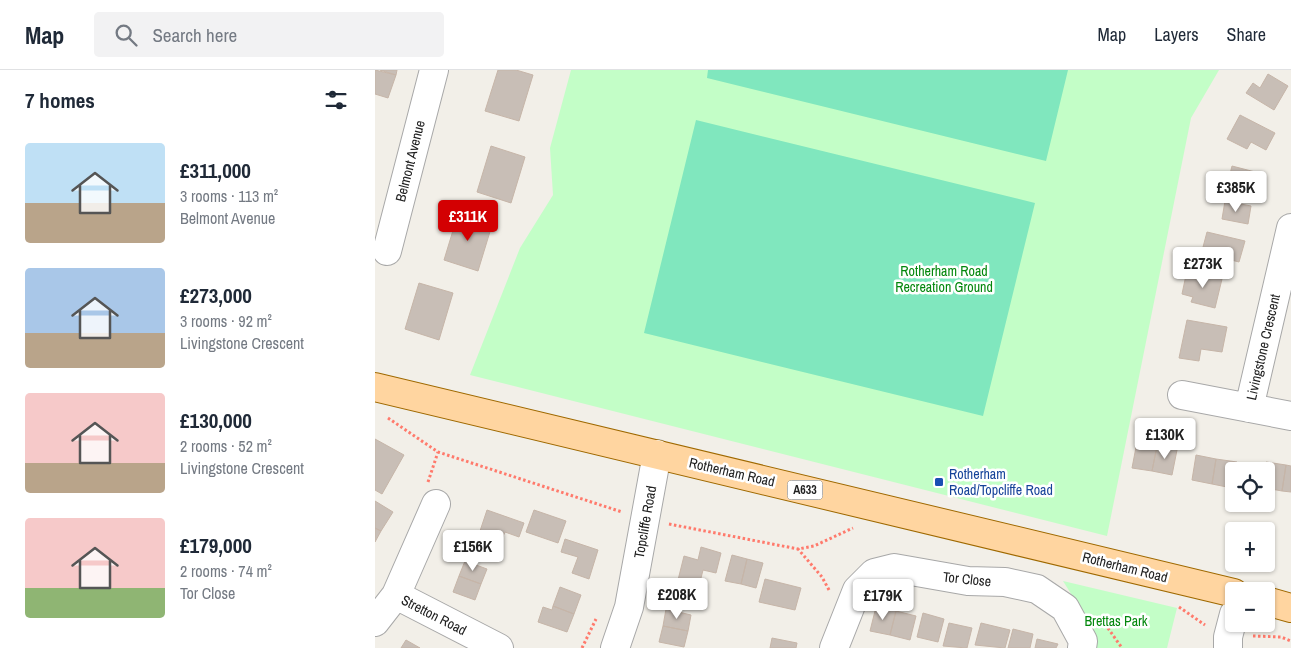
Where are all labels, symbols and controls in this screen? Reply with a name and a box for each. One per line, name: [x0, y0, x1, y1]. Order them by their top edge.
search box: [94, 12, 444, 57]
text: Map: [25, 19, 64, 51]
icon: search: [112, 21, 140, 49]
text: Search here: [152, 22, 237, 48]
text: Map: [1098, 22, 1126, 47]
text: Layers: [1154, 22, 1199, 47]
text: Share: [1227, 22, 1266, 47]
text: 7 homes: [25, 86, 95, 115]
icon: filters: [322, 86, 350, 114]
street label: Belmont Avenue: [391, 118, 429, 204]
text: £311,000: [180, 156, 251, 185]
icon: home: [65, 163, 125, 223]
pin: £385K: [1201, 170, 1271, 213]
text: £385K: [1217, 176, 1255, 198]
text: 3 rooms · 113 m²: [180, 185, 278, 207]
pin: £311K: [433, 200, 503, 242]
text: £311K: [449, 205, 487, 227]
text: Belmont Avenue: [180, 207, 275, 229]
pin: £273K: [1168, 246, 1238, 289]
text: £273K: [1184, 252, 1222, 274]
park label: Rotherham Road Recreation Ground: [895, 262, 993, 296]
text: £273,000: [180, 281, 252, 310]
icon: home: [65, 288, 125, 348]
street label: Livingstone Crescent: [1242, 292, 1284, 402]
text: 3 rooms · 92 m²: [180, 310, 272, 332]
text: Livingstone Crescent: [180, 332, 304, 354]
text: £130,000: [180, 406, 252, 435]
icon: home: [65, 413, 125, 473]
pin: £130K: [1130, 418, 1200, 460]
text: £130K: [1146, 423, 1184, 445]
text: 2 rooms · 52 m²: [180, 435, 272, 457]
street label: Rotherham Road: [687, 453, 777, 491]
text: Livingstone Crescent: [180, 457, 304, 479]
map controls: [1225, 462, 1275, 632]
button: locate: [1225, 462, 1275, 512]
place label: Rotherham Road/Topcliffe Road: [949, 465, 1053, 499]
marker: Rotherham Road/Topcliffe Road: [933, 476, 945, 488]
road number: A633: [787, 480, 823, 500]
street label: Topcliffe Road: [630, 484, 660, 560]
button: +: [1225, 522, 1275, 572]
pin: £156K: [438, 530, 508, 572]
text: £179,000: [180, 531, 252, 560]
text: £156K: [454, 535, 492, 557]
icon: home: [65, 538, 125, 598]
street label: Rotherham Road: [1080, 548, 1170, 586]
text: 2 rooms · 74 m²: [180, 560, 272, 582]
street label: Tor Close: [942, 568, 992, 590]
pin: £208K: [642, 578, 712, 620]
pin: £179K: [848, 578, 918, 621]
text: Tor Close: [180, 582, 235, 604]
button: −: [1225, 582, 1275, 632]
text: £208K: [658, 583, 696, 605]
text: £179K: [864, 584, 902, 606]
street label: Stretton Road: [398, 591, 470, 639]
park label: Brettas Park: [1084, 612, 1148, 630]

